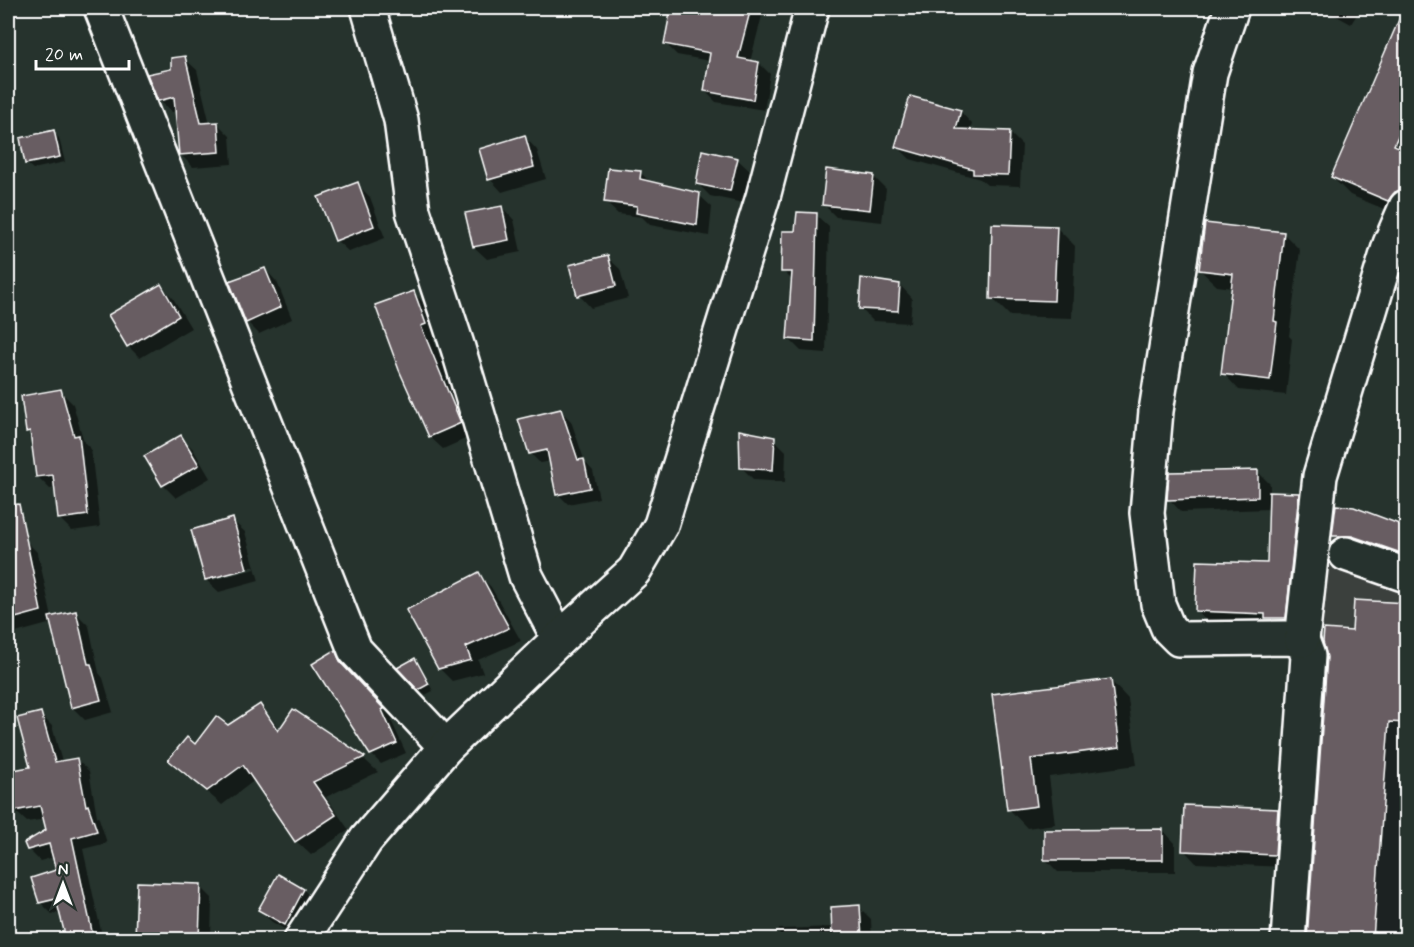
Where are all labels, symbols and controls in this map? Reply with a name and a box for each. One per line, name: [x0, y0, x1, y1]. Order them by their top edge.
scale bar: [36, 33, 129, 71]
text: 20 m: [45, 43, 83, 67]
north arrow: [33, 854, 93, 914]
text: N: [58, 860, 68, 881]

